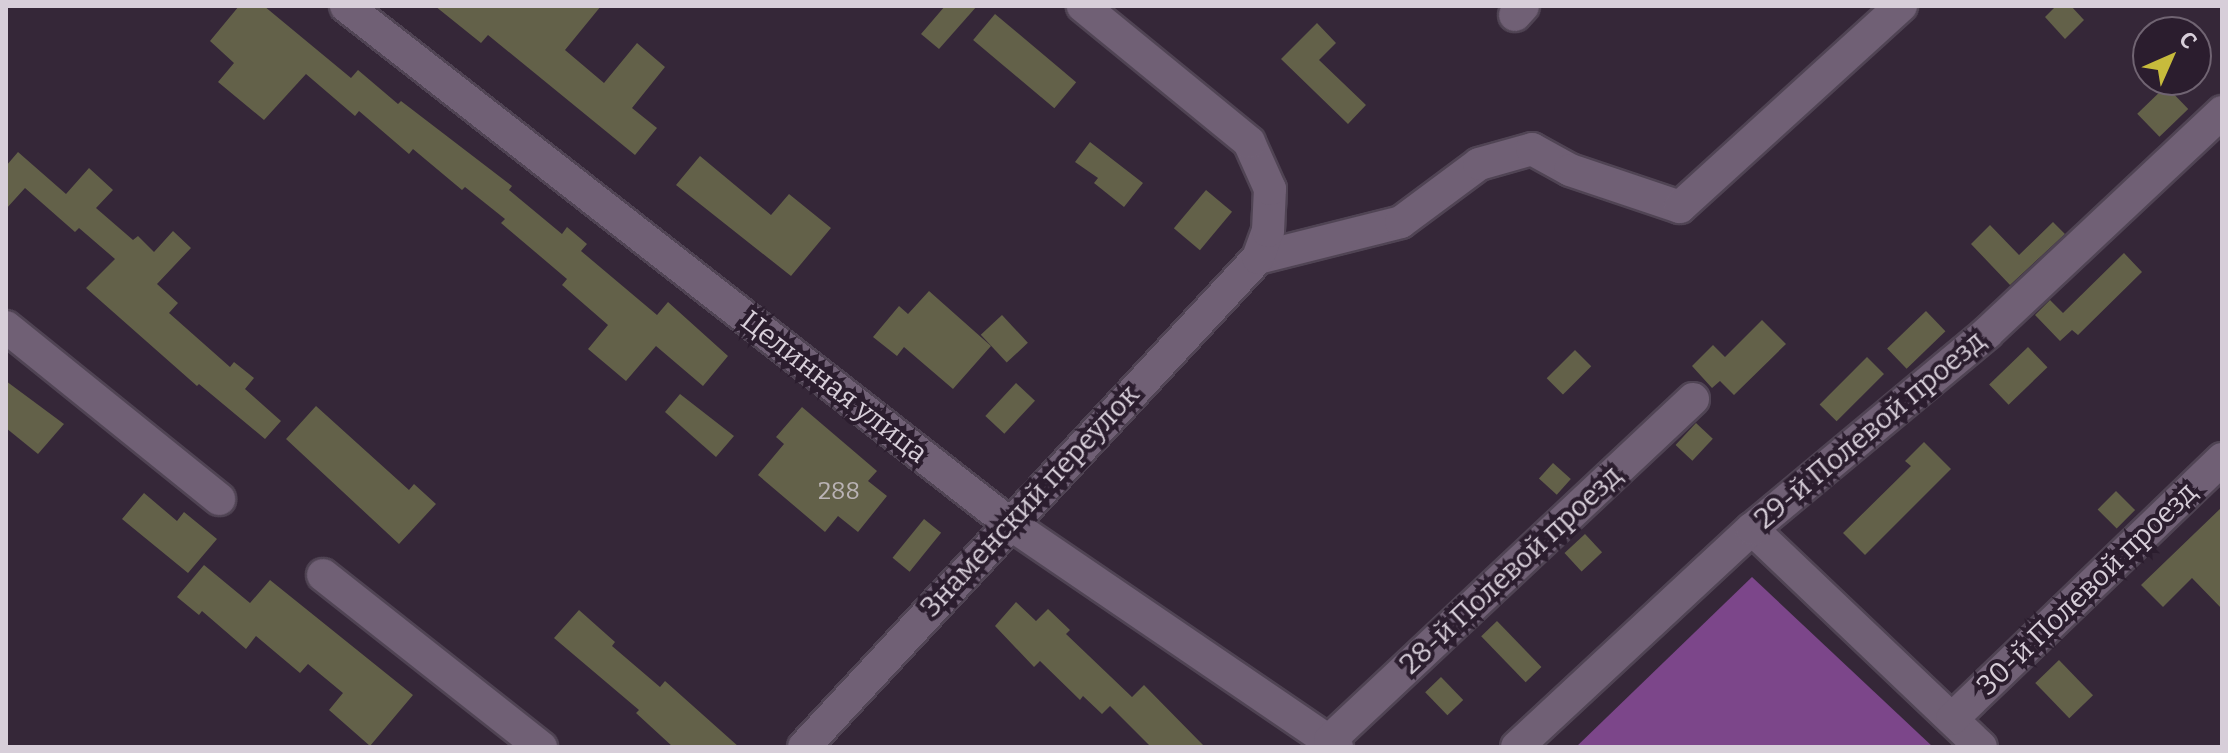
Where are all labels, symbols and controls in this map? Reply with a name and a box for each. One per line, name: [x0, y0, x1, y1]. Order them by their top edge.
north arrow: [2132, 16, 2212, 96]
text: С: [2173, 26, 2202, 55]
street label: Целинная улица: [734, 304, 934, 470]
street label: 29-й Полевой проезд: [1748, 324, 1992, 536]
street label: Знаменский переулок: [914, 378, 1146, 624]
street label: 28-й Полевой проезд: [1393, 459, 1629, 681]
street label: 30-й Полевой проезд: [1970, 475, 2204, 703]
house number: 288: [818, 478, 860, 506]

